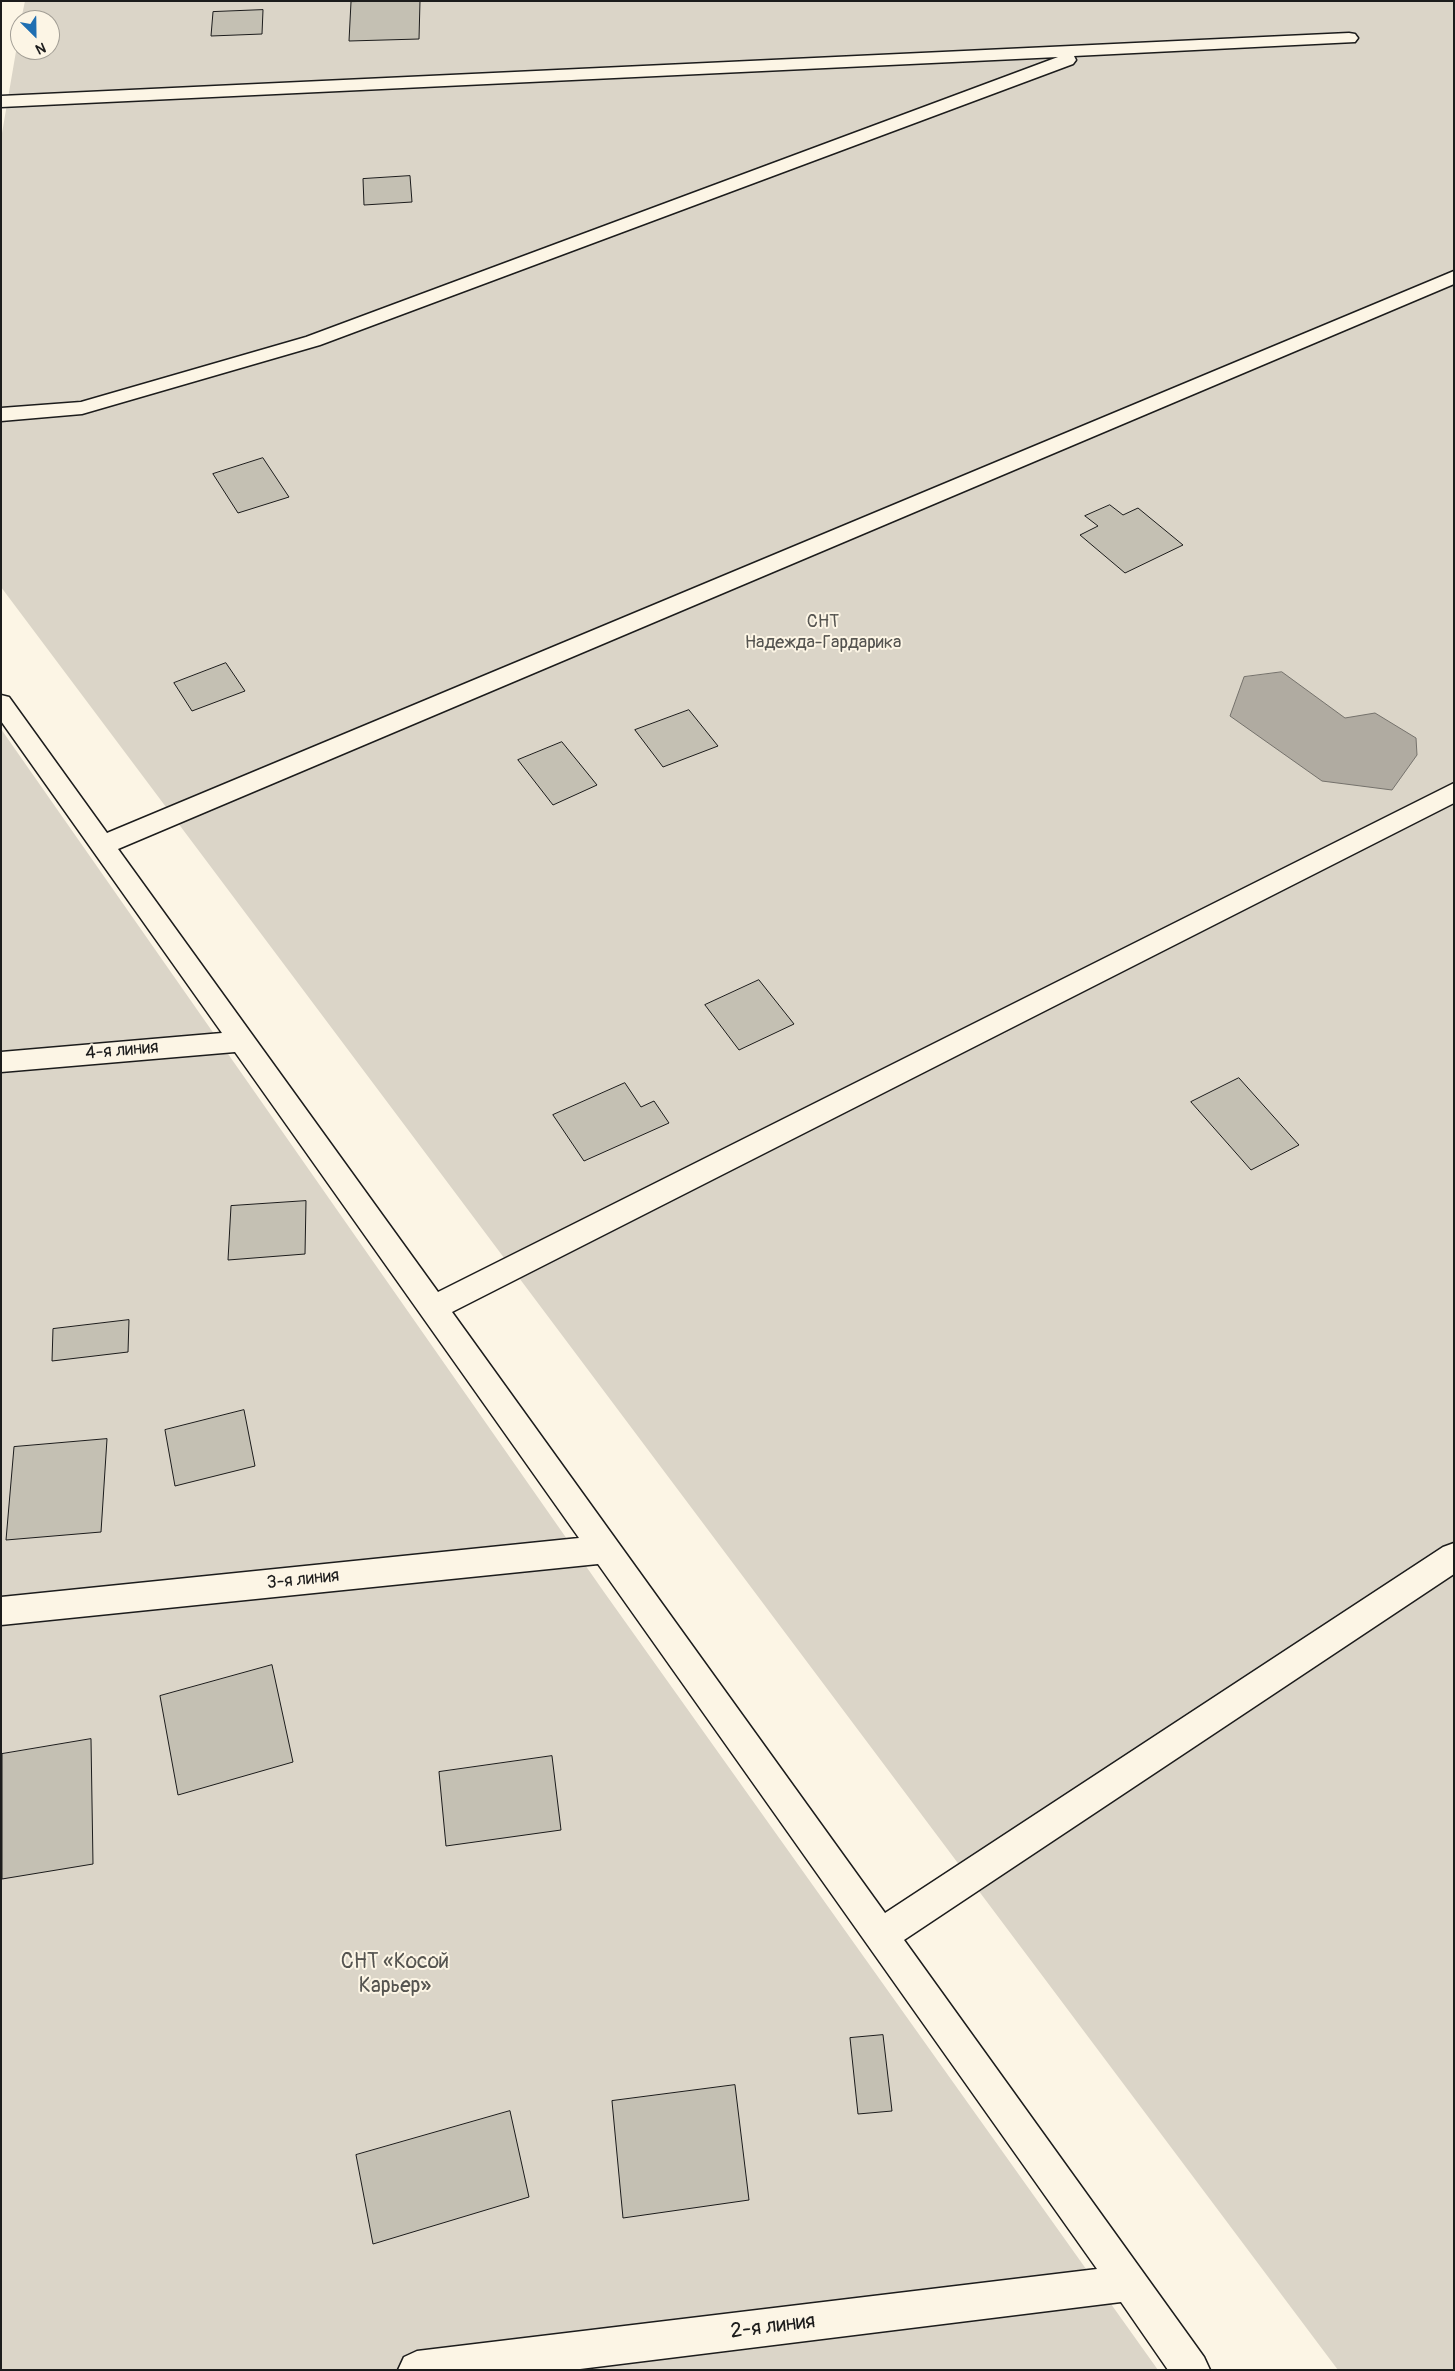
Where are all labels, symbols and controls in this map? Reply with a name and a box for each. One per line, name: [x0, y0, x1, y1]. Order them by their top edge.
north arrow: [10, 10, 60, 60]
text: N: [33, 39, 48, 58]
park label: СНТ Надежда-Гардарика: [745, 611, 901, 654]
street label: 4-я линия: [84, 1037, 160, 1065]
street label: 3-я линия: [266, 1565, 340, 1595]
park label: СНТ «Косой Карьер»: [341, 1950, 449, 2000]
street label: 2-я линия: [729, 2309, 817, 2345]

